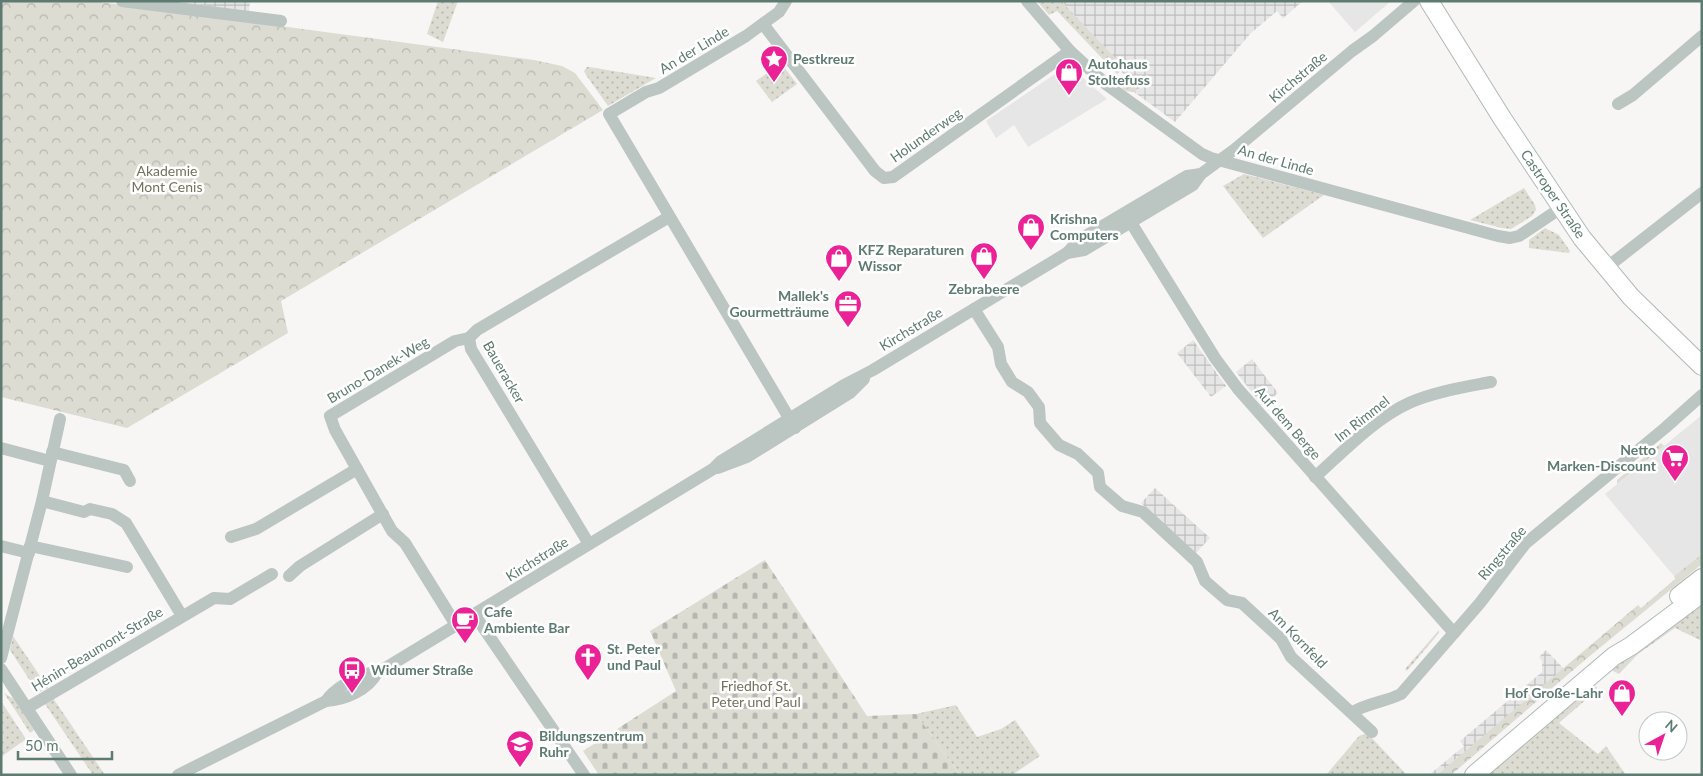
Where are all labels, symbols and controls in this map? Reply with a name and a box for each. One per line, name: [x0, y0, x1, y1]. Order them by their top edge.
street label: An der Linde: [656, 22, 732, 77]
place icon: Pestkreuz: [759, 44, 789, 83]
street label: Kirchstraße: [1265, 47, 1330, 106]
place label: Pestkreuz: [793, 50, 855, 67]
place label: Autohaus Stoltefuss: [1087, 55, 1150, 88]
shop icon: Autohaus Stoltefuss: [1054, 57, 1084, 96]
street label: Holunderweg: [887, 104, 965, 165]
street label: An der Linde: [1236, 141, 1316, 178]
street label: Castroper Straße: [1517, 146, 1589, 241]
park label: Akademie Mont Cenis: [132, 162, 202, 195]
place label: Krishna Computers: [1050, 210, 1119, 243]
shop icon: Krishna Computers: [1016, 212, 1046, 251]
place label: KFZ Reparaturen Wissor: [858, 241, 964, 274]
shop icon: Zebrabeere: [969, 241, 999, 280]
shop icon: KFZ Reparaturen Wissor: [824, 243, 854, 282]
place label: Zebrabeere: [948, 280, 1020, 297]
place label: Mallek's Gourmetträume: [729, 287, 830, 320]
office icon: Mallek's Gourmetträume: [833, 289, 863, 328]
street label: Kirchstraße: [876, 303, 945, 354]
street label: Bruno-Danek-Weg: [324, 333, 432, 407]
street label: Baueracker: [480, 338, 529, 406]
street label: Auf dem Berge: [1252, 383, 1325, 463]
street label: Im Rimmel: [1331, 392, 1392, 445]
place label: Netto Marken-Discount: [1547, 441, 1657, 474]
supermarket icon: Netto Marken-Discount: [1660, 443, 1690, 482]
street label: Ringstraße: [1474, 522, 1529, 583]
street label: Kirchstraße: [502, 533, 571, 584]
street label: Hénin-Beaumont-Straße: [28, 603, 166, 695]
place label: Cafe Ambiente Bar: [483, 603, 570, 636]
street label: Am Kornfeld: [1265, 604, 1331, 671]
cafe icon: Cafe Ambiente Bar: [450, 605, 480, 644]
place label: St. Peter und Paul: [607, 640, 661, 673]
church icon: St. Peter und Paul: [573, 642, 603, 681]
bus stop icon: Widumer Straße: [337, 655, 367, 694]
place label: Widumer Straße: [371, 661, 474, 678]
park label: Friedhof St. Peter und Paul: [711, 677, 801, 710]
shop icon: Hof Große-Lahr: [1607, 678, 1637, 717]
place label: Hof Große-Lahr: [1505, 684, 1604, 701]
north arrow: [1638, 711, 1688, 761]
text: N: [1662, 716, 1681, 736]
place label: Bildungszentrum Ruhr: [539, 727, 644, 760]
scale bar: [18, 728, 111, 760]
school or university icon: Bildungszentrum Ruhr: [505, 729, 535, 768]
text: 50 m: [25, 736, 59, 754]

